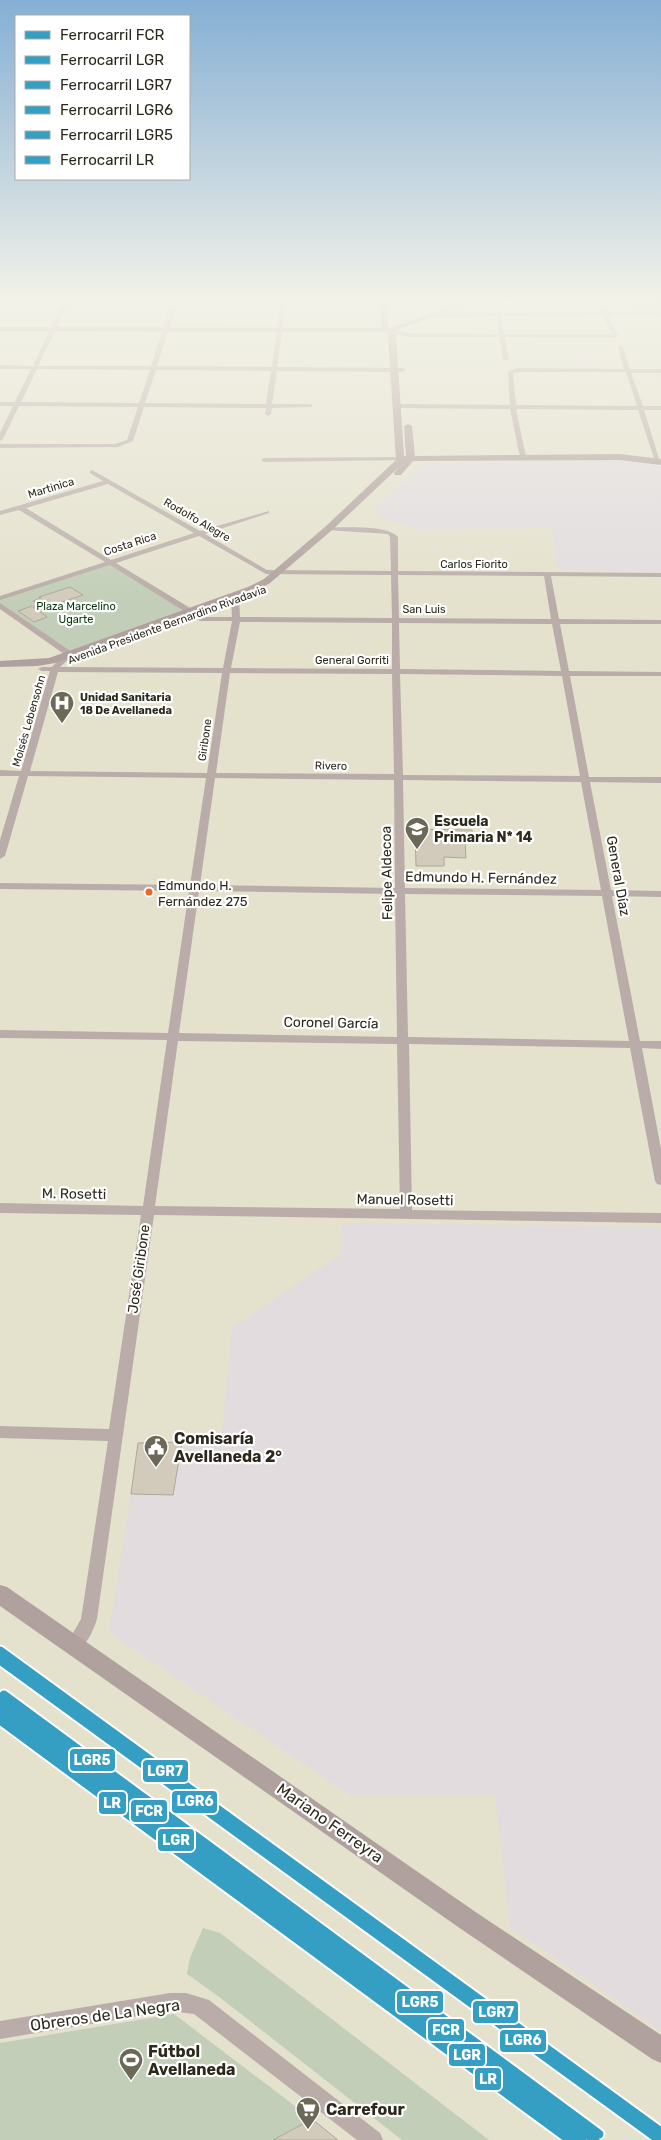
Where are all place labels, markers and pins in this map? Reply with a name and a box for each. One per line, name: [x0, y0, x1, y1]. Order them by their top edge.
hospital icon: Unidad Sanitaria 18 De Avellaneda: [49, 690, 75, 724]
place label: Unidad Sanitaria 18 De Avellaneda: [80, 691, 172, 717]
place label: Escuela Primaria N* 14: [434, 813, 533, 846]
school or university icon: Escuela Primaria N* 14: [404, 816, 430, 850]
place label: Edmundo H. Fernández 275: [158, 878, 248, 909]
marker: Edmundo H. Fernández 275: [144, 887, 154, 897]
place label: Comisaría Avellaneda 2°: [174, 1429, 282, 1466]
public building icon: Comisaría Avellaneda 2°: [143, 1434, 169, 1468]
place label: Fútbol Avellaneda: [148, 2042, 235, 2079]
sports icon: Fútbol Avellaneda: [118, 2047, 144, 2081]
supermarket icon: Carrefour: [295, 2096, 321, 2130]
place label: Carrefour: [326, 2100, 406, 2119]

